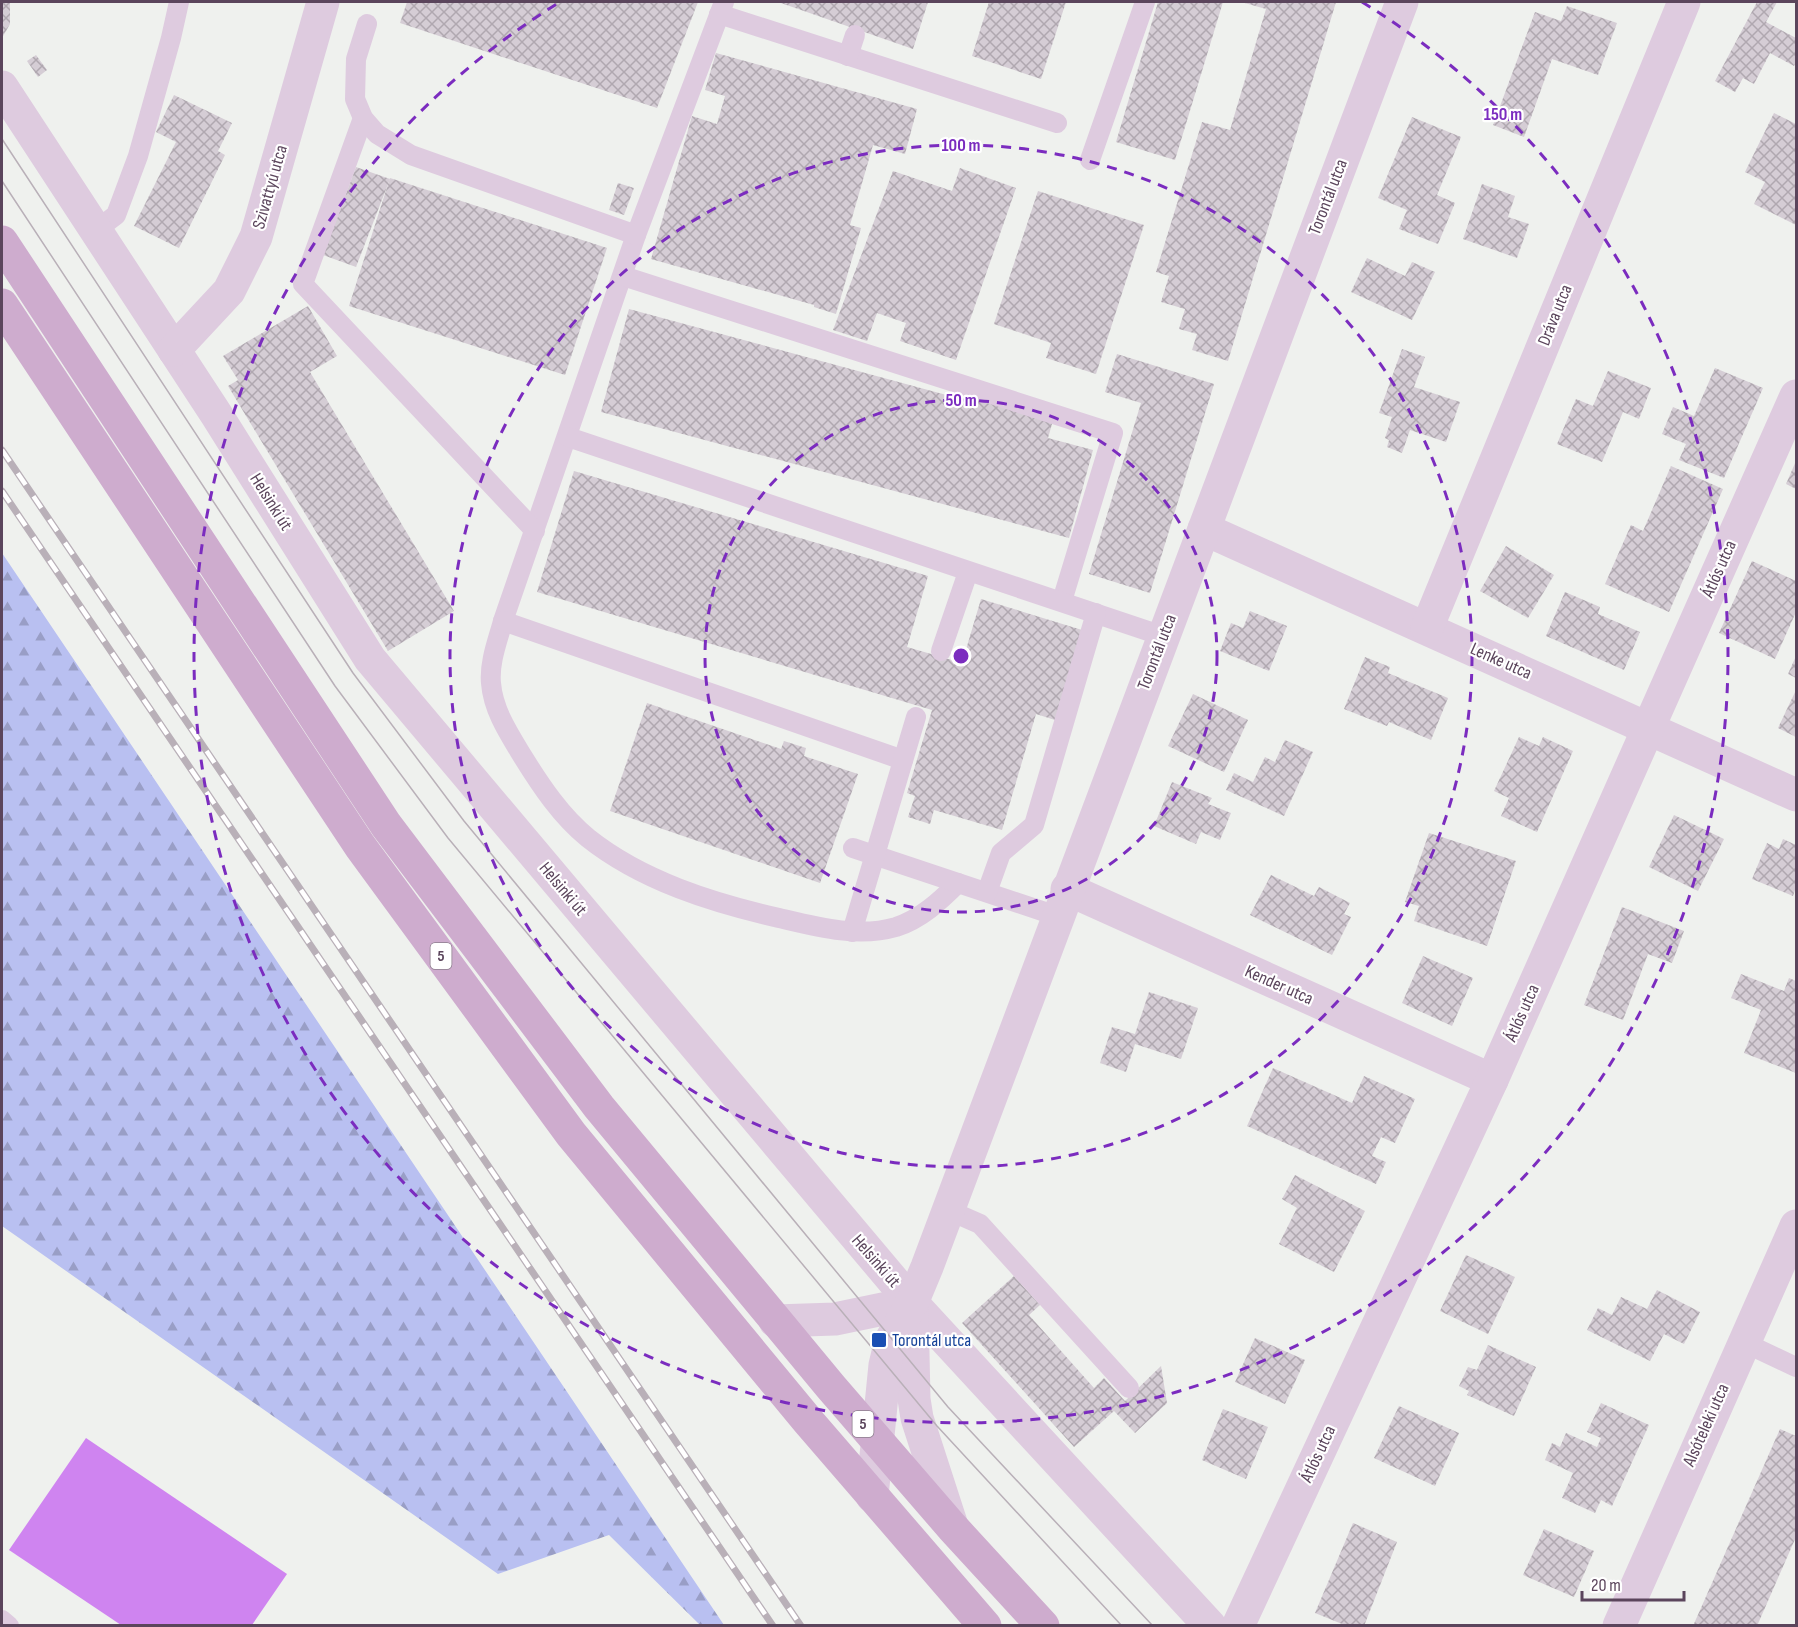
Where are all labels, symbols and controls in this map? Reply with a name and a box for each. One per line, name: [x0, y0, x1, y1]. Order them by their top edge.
text: 150 m: [1484, 104, 1522, 125]
text: 100 m: [942, 135, 981, 156]
street label: Szivattyú utca: [248, 143, 292, 231]
street label: Torontál utca: [1304, 156, 1352, 238]
street label: Dráva utca: [1533, 281, 1577, 349]
text: 50 m: [945, 390, 977, 411]
street label: Helsinki út: [245, 470, 297, 535]
street label: Átlós utca: [1697, 537, 1741, 602]
street label: Torontál utca: [1133, 611, 1181, 693]
street label: Lenke utca: [1467, 638, 1535, 684]
centre of rings: [951, 646, 971, 666]
street label: Helsinki út: [535, 858, 592, 920]
road number: 5: [430, 943, 452, 969]
street label: Kender utca: [1242, 961, 1316, 1009]
street label: Átlós utca: [1500, 981, 1544, 1046]
street label: Helsinki út: [847, 1230, 905, 1292]
place label: Torontál utca: [892, 1330, 971, 1351]
marker: Torontál utca: [870, 1331, 888, 1349]
street label: Alsóteleki utca: [1678, 1380, 1734, 1470]
road number: 5: [852, 1411, 874, 1437]
street label: Átlós utca: [1295, 1422, 1340, 1487]
scale bar: [1582, 1564, 1684, 1602]
text: 20 m: [1591, 1575, 1621, 1596]

